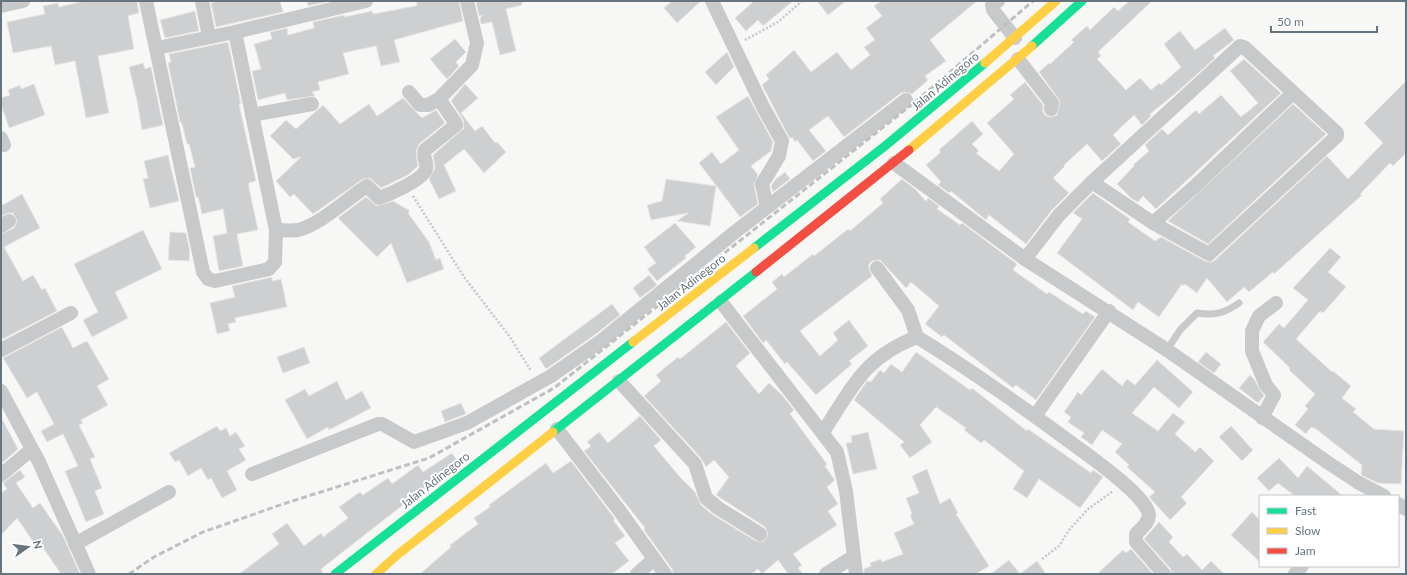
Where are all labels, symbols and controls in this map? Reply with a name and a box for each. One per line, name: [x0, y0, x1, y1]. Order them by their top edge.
scale bar: [1271, 8, 1377, 34]
text: 50 m: [1277, 14, 1304, 29]
street label: Jalan Adinegoro: [908, 48, 982, 114]
street label: Jalan Adinegoro: [653, 250, 729, 314]
street label: Jalan Adinegoro: [397, 448, 473, 512]
legend: [1259, 495, 1399, 567]
text: Fast: [1295, 503, 1317, 518]
text: Slow: [1295, 523, 1321, 538]
north arrow: [8, 527, 48, 567]
text: N: [31, 539, 46, 550]
text: Jam: [1295, 543, 1316, 558]

